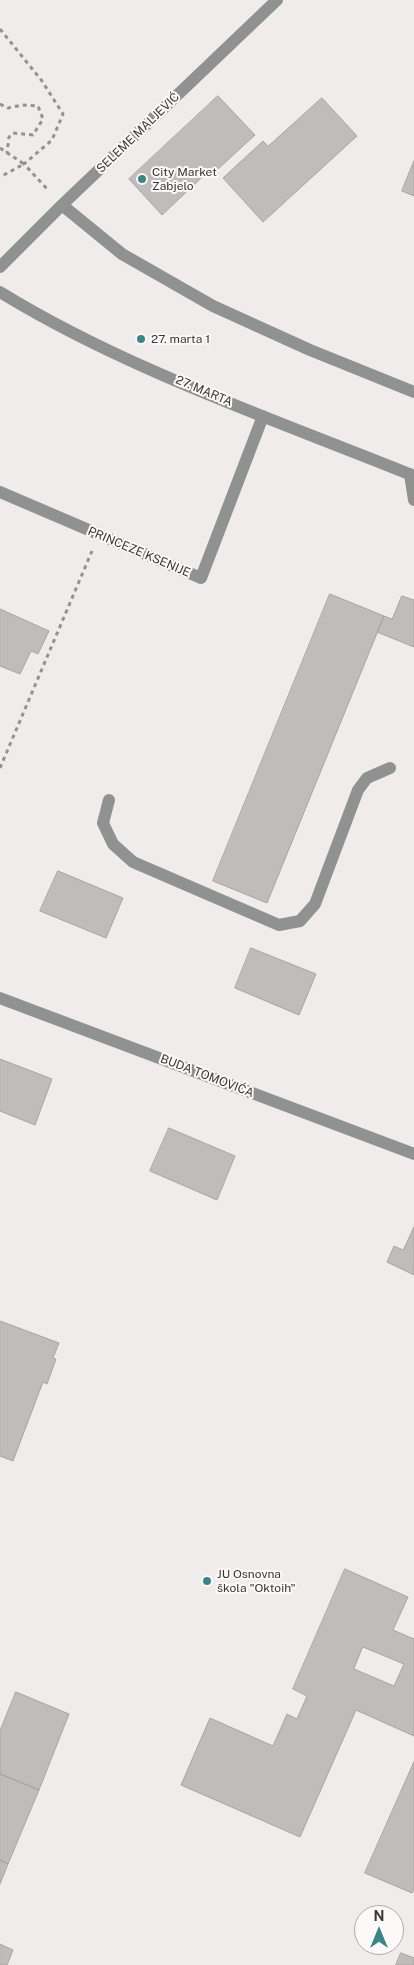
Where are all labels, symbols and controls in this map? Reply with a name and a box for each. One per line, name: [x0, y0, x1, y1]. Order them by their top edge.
street label: SELEME MALJEVIĆ: [94, 90, 182, 176]
place label: City Market Zabjelo: [152, 165, 217, 193]
marker: City Market Zabjelo: [136, 173, 148, 185]
place label: 27. marta 1: [151, 332, 210, 346]
marker: 27. marta 1: [135, 333, 147, 345]
street label: 27. MARTA: [173, 373, 235, 409]
street label: PRINCEZE KSENIJE: [86, 524, 192, 580]
street label: BUDA TOMOVIĆA: [158, 1052, 256, 1100]
place label: JU Osnovna škola "Oktoih": [217, 1567, 296, 1595]
marker: JU Osnovna škola "Oktoih": [201, 1575, 213, 1587]
north arrow: [354, 1905, 404, 1955]
text: N: [374, 1908, 384, 1924]

